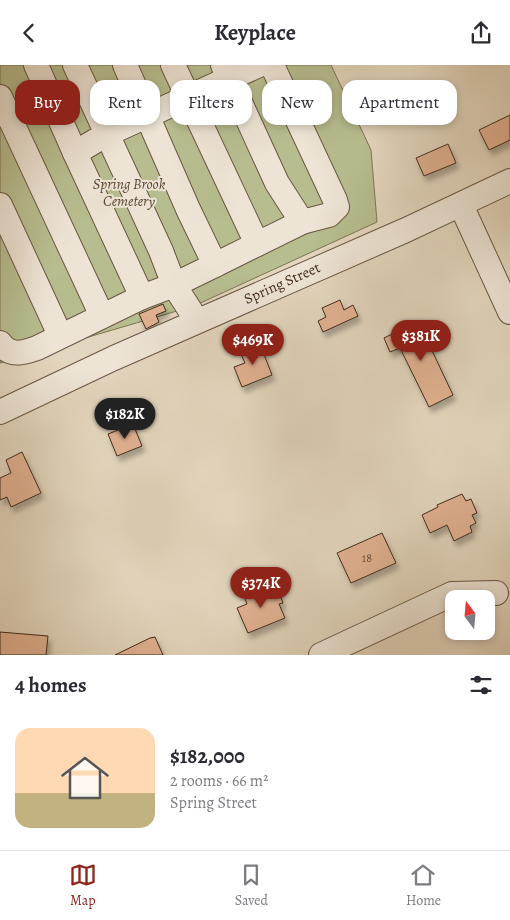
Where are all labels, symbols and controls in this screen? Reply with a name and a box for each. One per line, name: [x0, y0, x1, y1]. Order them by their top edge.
text: Keyplace: [214, 18, 296, 48]
icon: back: [15, 19, 43, 47]
icon: share: [467, 19, 495, 47]
chip: Buy: [15, 80, 80, 125]
chip: Rent: [90, 80, 160, 125]
chip: Filters: [170, 80, 252, 125]
chip: New: [262, 80, 332, 125]
chip: Apartment: [342, 80, 457, 125]
park label: Spring Brook Cemetery: [93, 174, 166, 211]
street label: Spring Street: [241, 257, 323, 309]
pin: $381K: [386, 319, 456, 362]
pin: $469K: [218, 323, 288, 366]
text: $381K: [402, 325, 440, 347]
text: $469K: [233, 329, 273, 351]
pin: $182K: [90, 397, 160, 440]
text: $182K: [105, 403, 145, 425]
house number: 18: [362, 550, 372, 566]
pin: $374K: [226, 567, 296, 609]
text: $374K: [241, 572, 281, 594]
north arrow: [445, 590, 495, 640]
map controls: [445, 590, 495, 640]
text: 4 homes: [15, 671, 87, 699]
icon: filters: [467, 671, 495, 699]
text: $182,000: [170, 742, 245, 770]
icon: home: [55, 748, 115, 808]
text: 2 rooms · 66 m²: [170, 770, 268, 792]
text: Spring Street: [170, 792, 257, 814]
tab: Map: [69, 861, 97, 910]
tab: Saved: [235, 861, 268, 910]
tab: Home: [406, 861, 441, 910]

